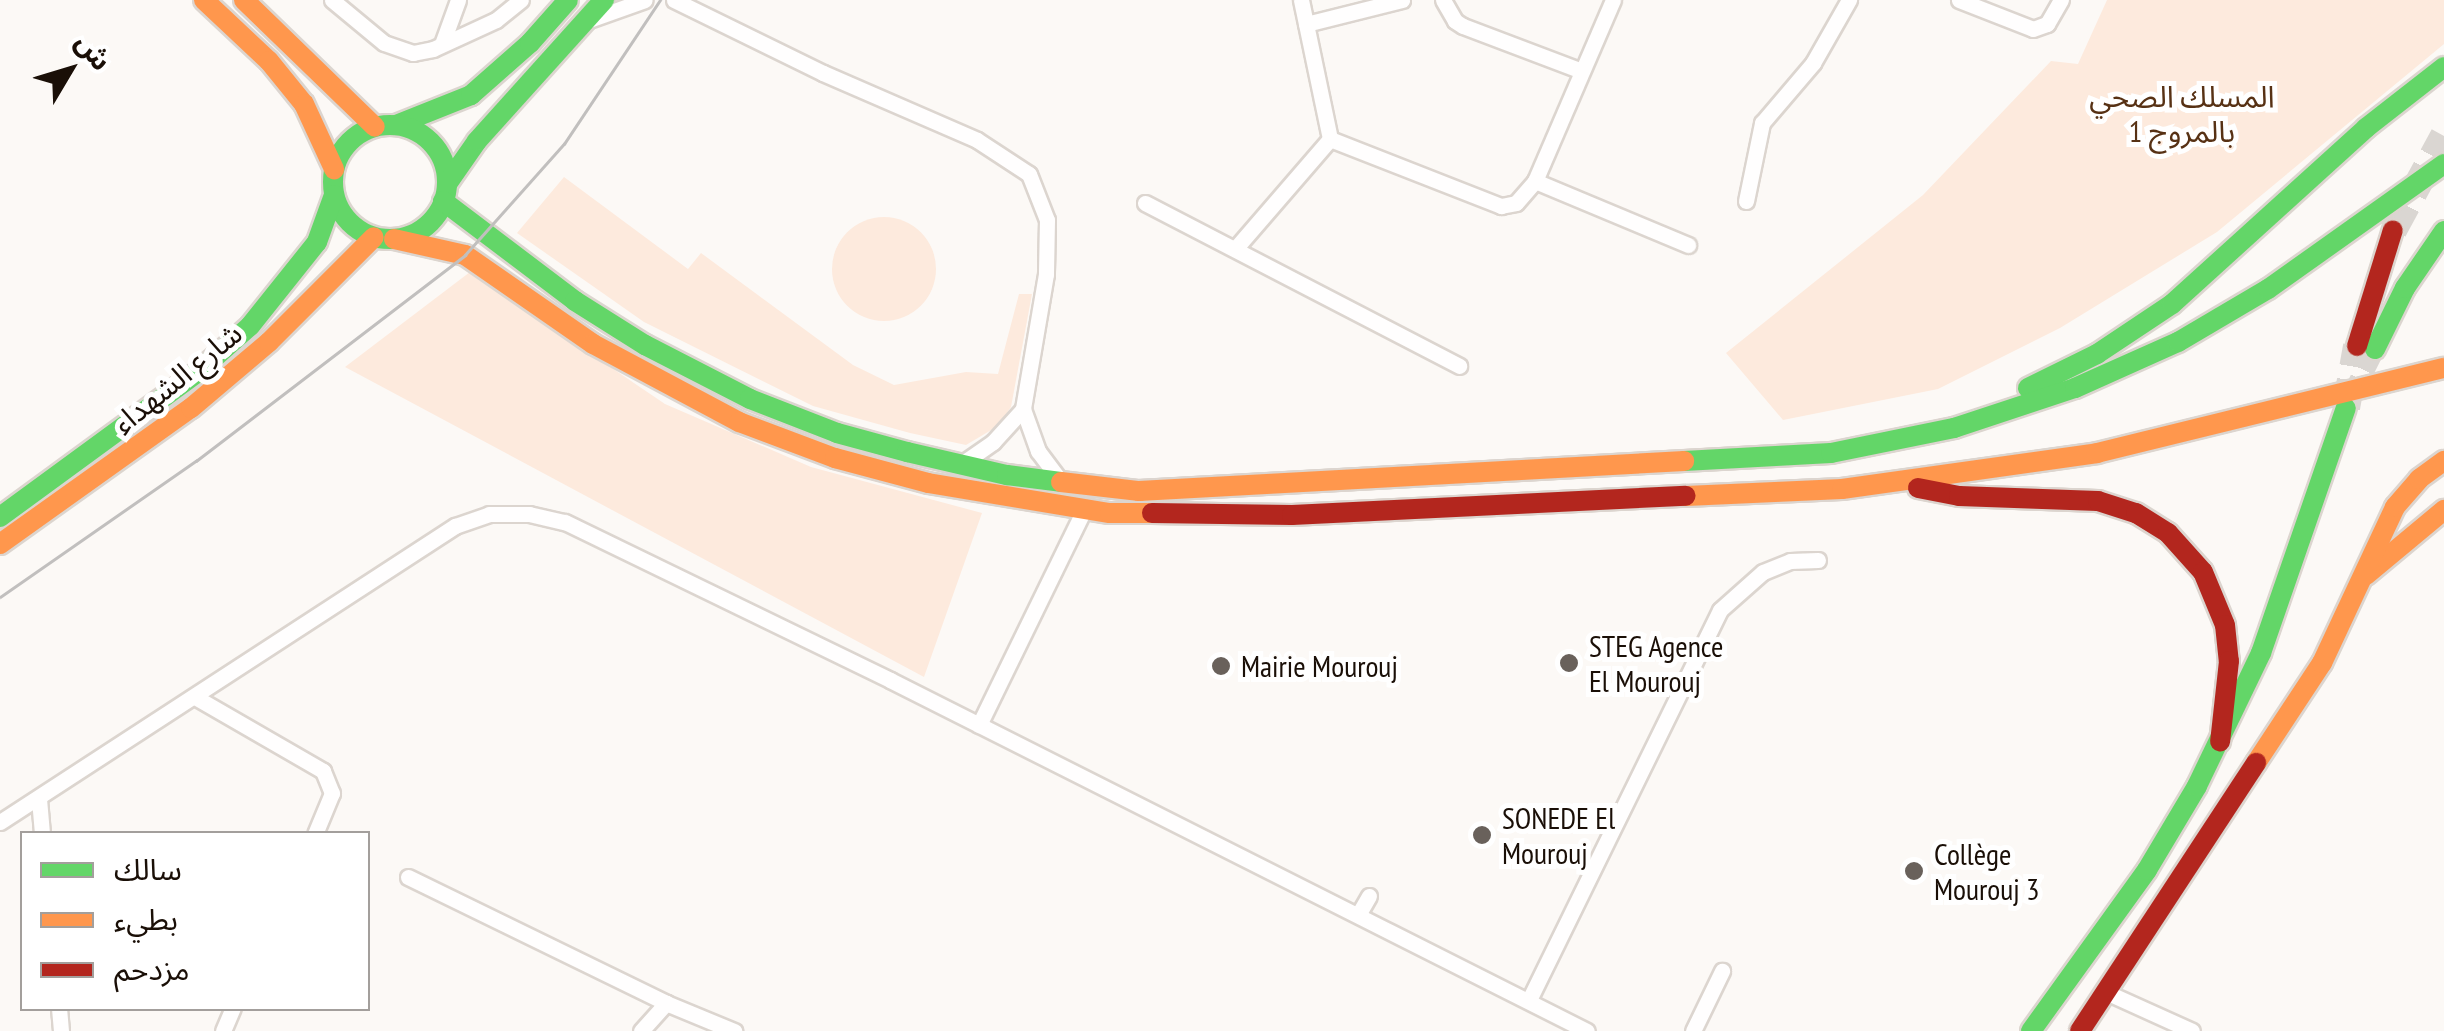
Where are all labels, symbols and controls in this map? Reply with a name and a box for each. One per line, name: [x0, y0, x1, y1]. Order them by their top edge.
north arrow: [20, 20, 120, 120]
text: ش: [68, 25, 120, 78]
park label: المسلك الصحي بالمروج 1: [2089, 78, 2275, 148]
street label: شارع الشهداء: [105, 315, 249, 441]
place label: STEG Agence El Mourouj: [1589, 628, 1724, 698]
place label: Mairie Mourouj: [1241, 648, 1398, 684]
marker: STEG Agence El Mourouj: [1558, 652, 1580, 674]
marker: Mairie Mourouj: [1210, 655, 1232, 677]
place label: SONEDE El Mourouj: [1502, 800, 1615, 870]
marker: SONEDE El Mourouj: [1471, 824, 1493, 846]
legend: [20, 831, 370, 1011]
place label: Collège Mourouj 3: [1934, 836, 2040, 906]
text: سالك: [114, 849, 182, 888]
marker: Collège Mourouj 3: [1903, 860, 1925, 882]
text: بطيء: [114, 899, 178, 938]
text: مزدحم: [114, 949, 190, 988]

